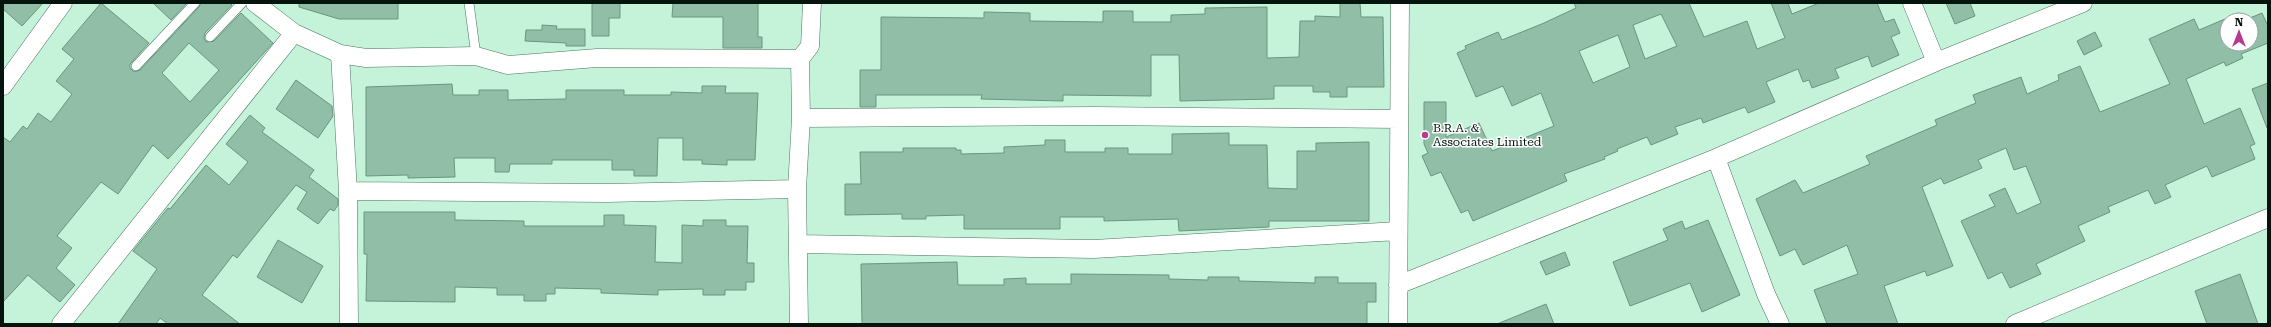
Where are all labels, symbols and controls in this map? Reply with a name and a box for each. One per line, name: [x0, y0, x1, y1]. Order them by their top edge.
north arrow: [2219, 12, 2259, 52]
text: N: [2235, 16, 2244, 29]
place label: B.R.A. & Associates Limited: [1433, 121, 1542, 149]
marker: B.R.A. & Associates Limited: [1420, 130, 1430, 140]

